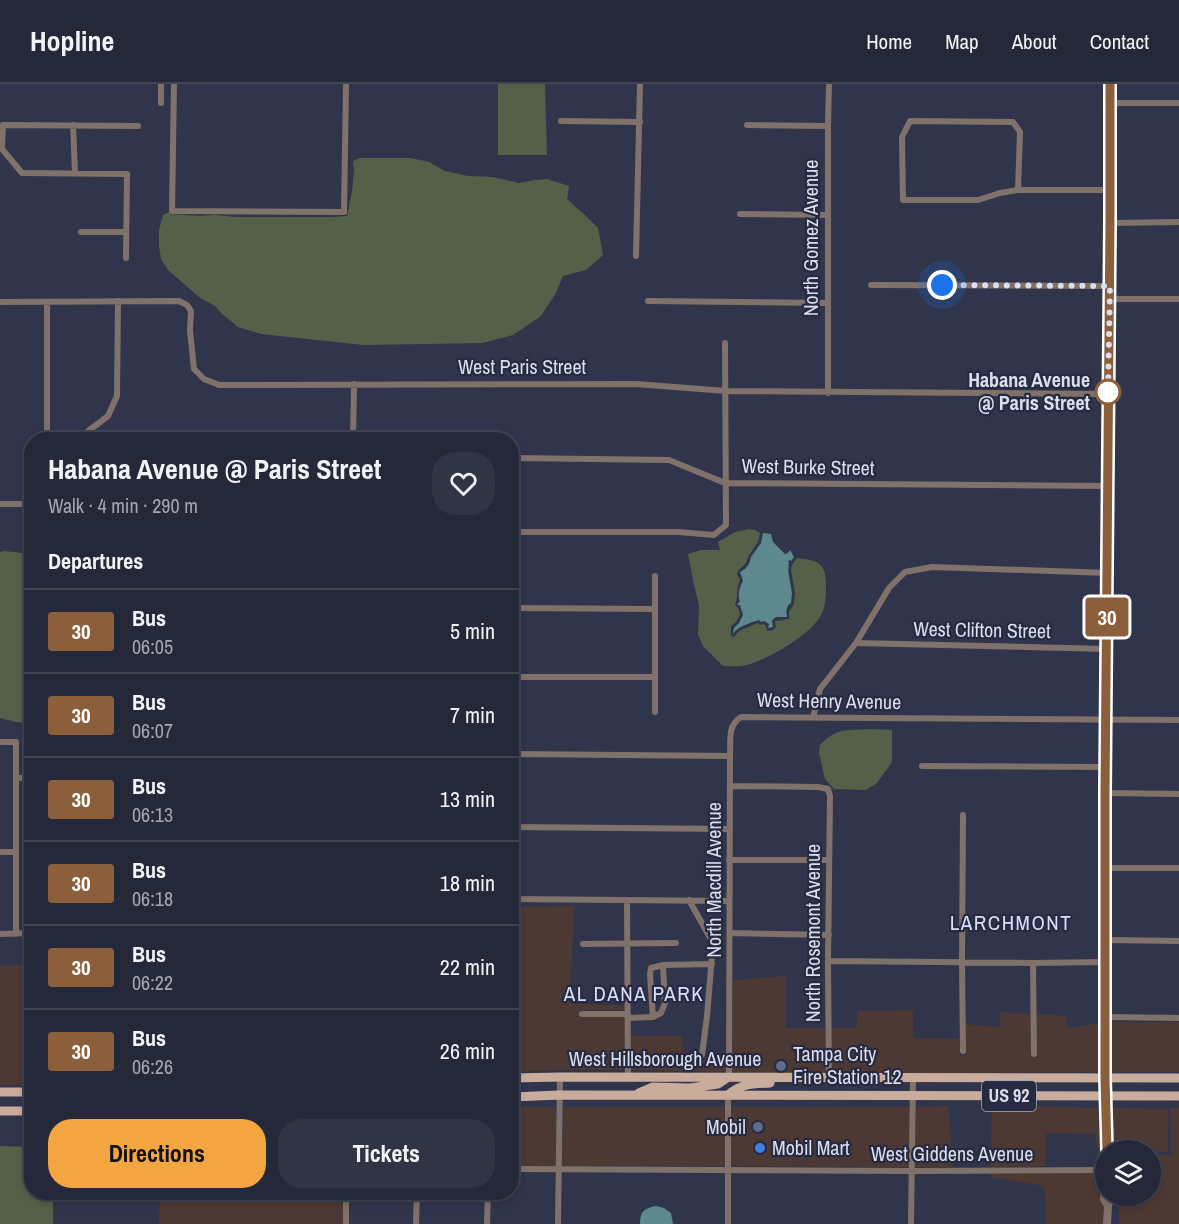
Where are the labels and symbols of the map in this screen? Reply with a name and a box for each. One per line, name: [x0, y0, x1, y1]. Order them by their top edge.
street label: North Gomez Avenue: [797, 160, 824, 316]
your location: [927, 270, 957, 300]
street label: West Paris Street: [458, 353, 587, 380]
place label: Habana Avenue @ Paris Street: [968, 366, 1091, 416]
marker: Habana Avenue @ Paris Street: [1095, 379, 1121, 405]
street label: West Burke Street: [741, 452, 875, 481]
line badge: 30: [1080, 598, 1134, 636]
street label: West Clifton Street: [913, 615, 1051, 644]
street label: West Henry Avenue: [757, 686, 901, 715]
street label: North Macdill Avenue: [700, 802, 727, 958]
street label: North Rosemont Avenue: [799, 844, 826, 1022]
district label: LARCHMONT: [950, 908, 1072, 937]
district label: AL DANA PARK: [563, 979, 704, 1008]
place label: Tampa City Fire Station 12: [793, 1040, 902, 1090]
street label: West Hillsborough Avenue: [569, 1045, 761, 1072]
marker: Tampa City Fire Station 12: [774, 1059, 788, 1073]
road number: US 92: [982, 1081, 1036, 1111]
place label: Mobil: [706, 1113, 746, 1140]
marker: Mobil: [751, 1120, 765, 1134]
place label: Mobil Mart: [772, 1134, 850, 1161]
street label: West Giddens Avenue: [871, 1140, 1033, 1167]
marker: Mobil Mart: [753, 1141, 767, 1155]

